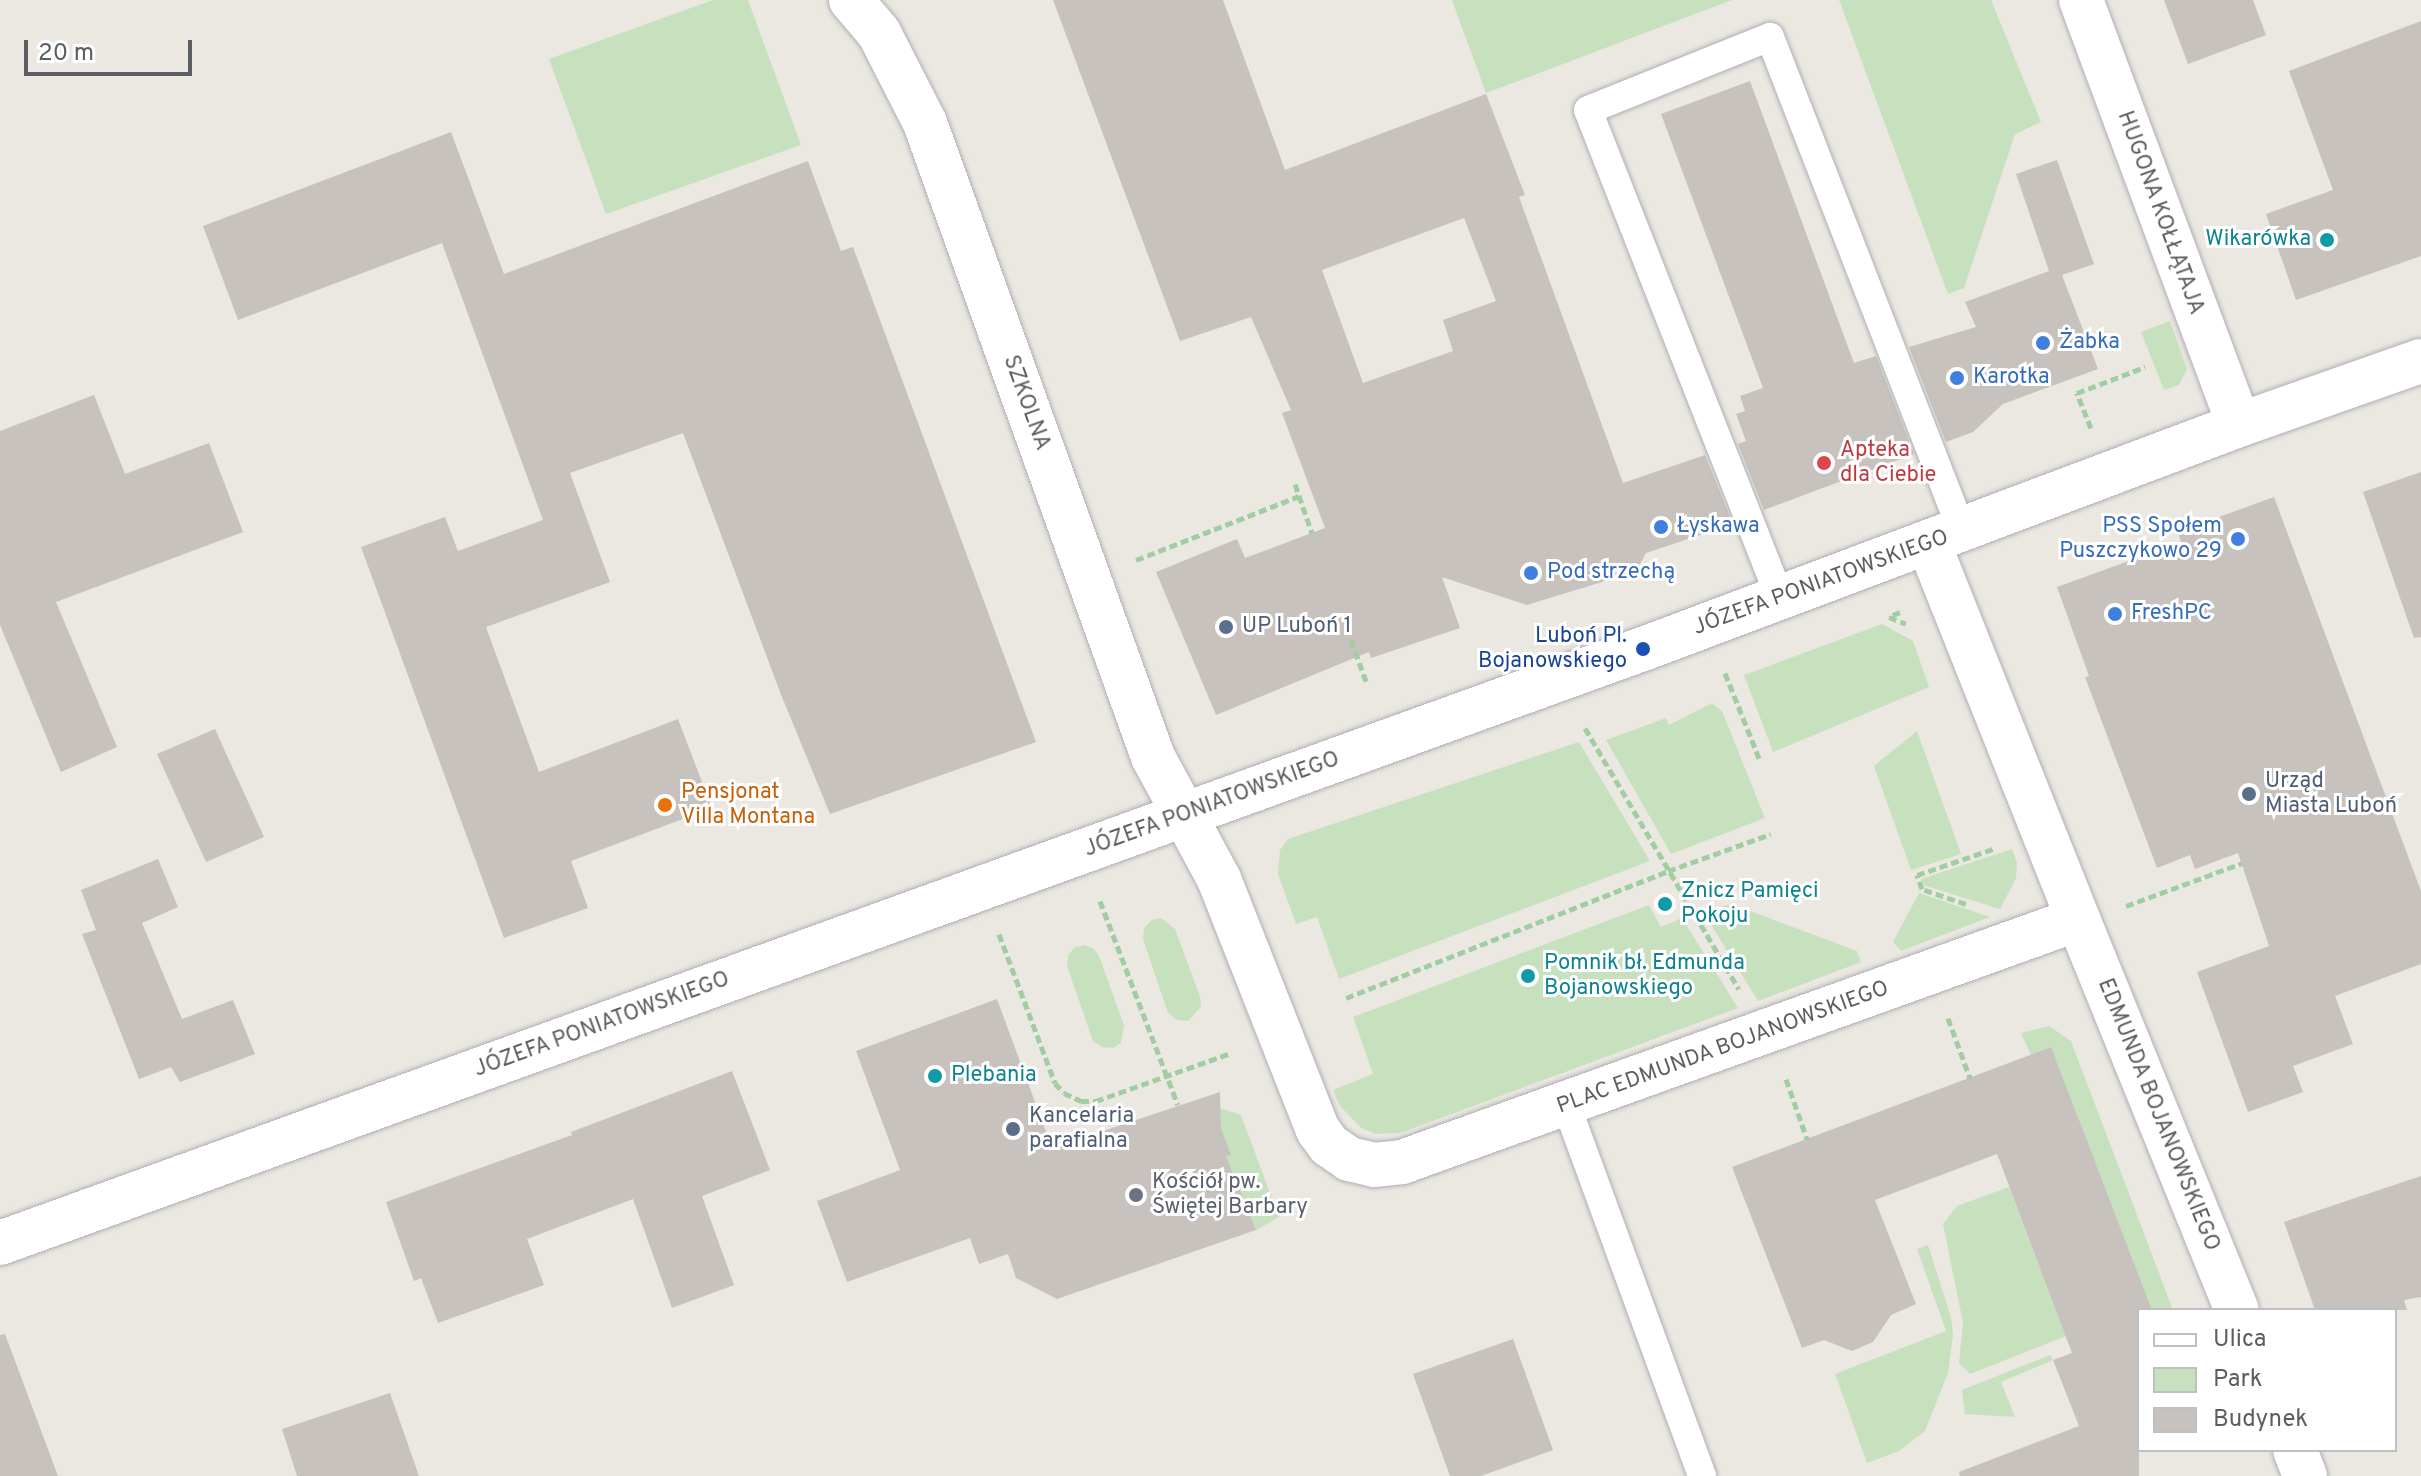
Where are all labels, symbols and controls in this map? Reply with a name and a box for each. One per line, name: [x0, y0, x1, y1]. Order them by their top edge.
scale bar: [28, 24, 196, 74]
text: 20 m: [38, 39, 94, 69]
street label: HUGONA KOŁŁĄTAJA: [2111, 107, 2209, 319]
place label: Wikarówka: [2205, 227, 2311, 253]
marker: Wikarówka: [2318, 231, 2336, 249]
place label: Żabka: [2059, 330, 2120, 356]
marker: Żabka: [2034, 334, 2052, 352]
street label: SZKOLNA: [997, 352, 1055, 454]
place label: Karotka: [1973, 365, 2050, 391]
marker: Karotka: [1948, 369, 1966, 387]
place label: Apteka dla Ciebie: [1840, 437, 1936, 488]
marker: Apteka dla Ciebie: [1815, 454, 1833, 472]
place label: PSS Społem Puszczykowo 29: [2059, 513, 2222, 564]
place label: Łyskawa: [1677, 514, 1759, 540]
marker: Łyskawa: [1652, 518, 1670, 536]
street label: JÓZEFA PONIATOWSKIEGO: [1689, 524, 1953, 642]
marker: PSS Społem Puszczykowo 29: [2229, 530, 2247, 548]
place label: Pod strzechą: [1547, 560, 1675, 586]
marker: Pod strzechą: [1522, 564, 1540, 582]
place label: FreshPC: [2131, 601, 2212, 627]
marker: FreshPC: [2106, 605, 2124, 623]
place label: UP Luboń 1: [1242, 614, 1352, 640]
marker: UP Luboń 1: [1217, 618, 1235, 636]
place label: Luboń Pl. Bojanowskiego: [1478, 623, 1627, 674]
marker: Luboń Pl. Bojanowskiego: [1634, 640, 1652, 658]
street label: JÓZEFA PONIATOWSKIEGO: [1080, 746, 1344, 864]
place label: Urząd Miasta Luboń: [2265, 768, 2397, 820]
place label: Pensjonat Villa Montana: [681, 779, 815, 830]
marker: Urząd Miasta Luboń: [2240, 785, 2258, 803]
marker: Pensjonat Villa Montana: [656, 796, 674, 814]
place label: Znicz Pamięci Pokoju: [1681, 878, 1819, 930]
marker: Znicz Pamięci Pokoju: [1656, 895, 1674, 913]
place label: Pomnik bł. Edmunda Bojanowskiego: [1544, 950, 1745, 1002]
street label: JÓZEFA PONIATOWSKIEGO: [470, 966, 734, 1084]
marker: Pomnik bł. Edmunda Bojanowskiego: [1519, 967, 1537, 985]
street label: PLAC EDMUNDA BOJANOWSKIEGO: [1553, 975, 1893, 1121]
street label: EDMUNDA BOJANOWSKIEGO: [2091, 975, 2225, 1255]
place label: Plebania: [951, 1063, 1037, 1089]
marker: Plebania: [926, 1067, 944, 1085]
place label: Kancelaria parafialna: [1029, 1103, 1134, 1154]
marker: Kancelaria parafialna: [1004, 1120, 1022, 1138]
place label: Kościół pw. Świętej Barbary: [1152, 1169, 1308, 1220]
marker: Kościół pw. Świętej Barbary: [1127, 1186, 1145, 1204]
legend: [2137, 1308, 2397, 1452]
text: Ulica: [2213, 1325, 2266, 1355]
text: Park: [2213, 1365, 2263, 1395]
text: Budynek: [2213, 1405, 2308, 1435]

